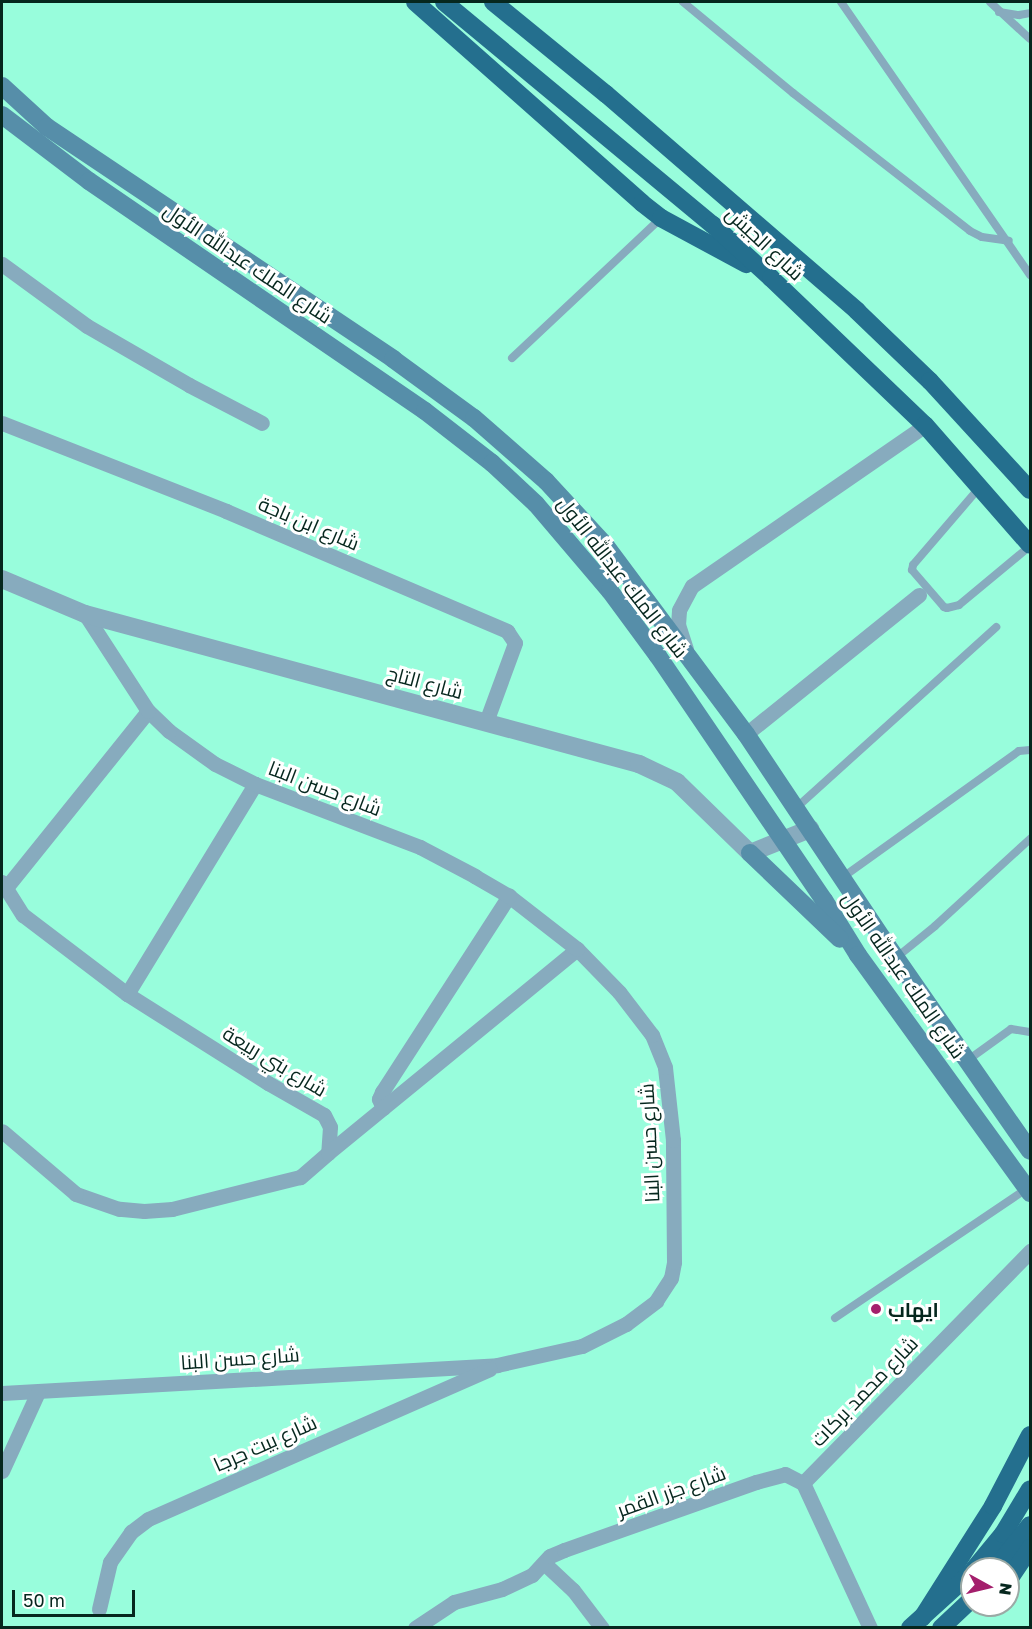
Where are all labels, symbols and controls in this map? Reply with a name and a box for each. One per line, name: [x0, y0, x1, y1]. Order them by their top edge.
street label: شارع الملك عبدالله الأول: [159, 198, 337, 328]
street label: شارع الجيش: [721, 201, 809, 285]
street label: شارع ابن باجة: [255, 491, 363, 555]
street label: شارع الملك عبدالله الأول: [553, 492, 693, 662]
street label: شارع التاج: [384, 660, 466, 704]
street label: شارع حسن البنا: [265, 755, 385, 821]
street label: شارع الملك عبدالله الأول: [837, 887, 971, 1063]
street label: شارع بني ربيعة: [219, 1021, 331, 1101]
street label: شارع حسن البنا: [634, 1083, 664, 1203]
place label: ايهاب: [888, 1297, 939, 1321]
marker: ايهاب: [869, 1302, 883, 1316]
street label: شارع محمد بركات: [806, 1331, 922, 1451]
street label: شارع حسن البنا: [180, 1342, 300, 1374]
street label: شارع بيت جرجا: [210, 1410, 320, 1476]
street label: شارع جزر القمر: [613, 1460, 729, 1522]
north arrow: [960, 1557, 1020, 1617]
scale bar: [15, 1578, 138, 1616]
text: N: [995, 1582, 1017, 1597]
text: 50 m: [23, 1589, 65, 1611]

